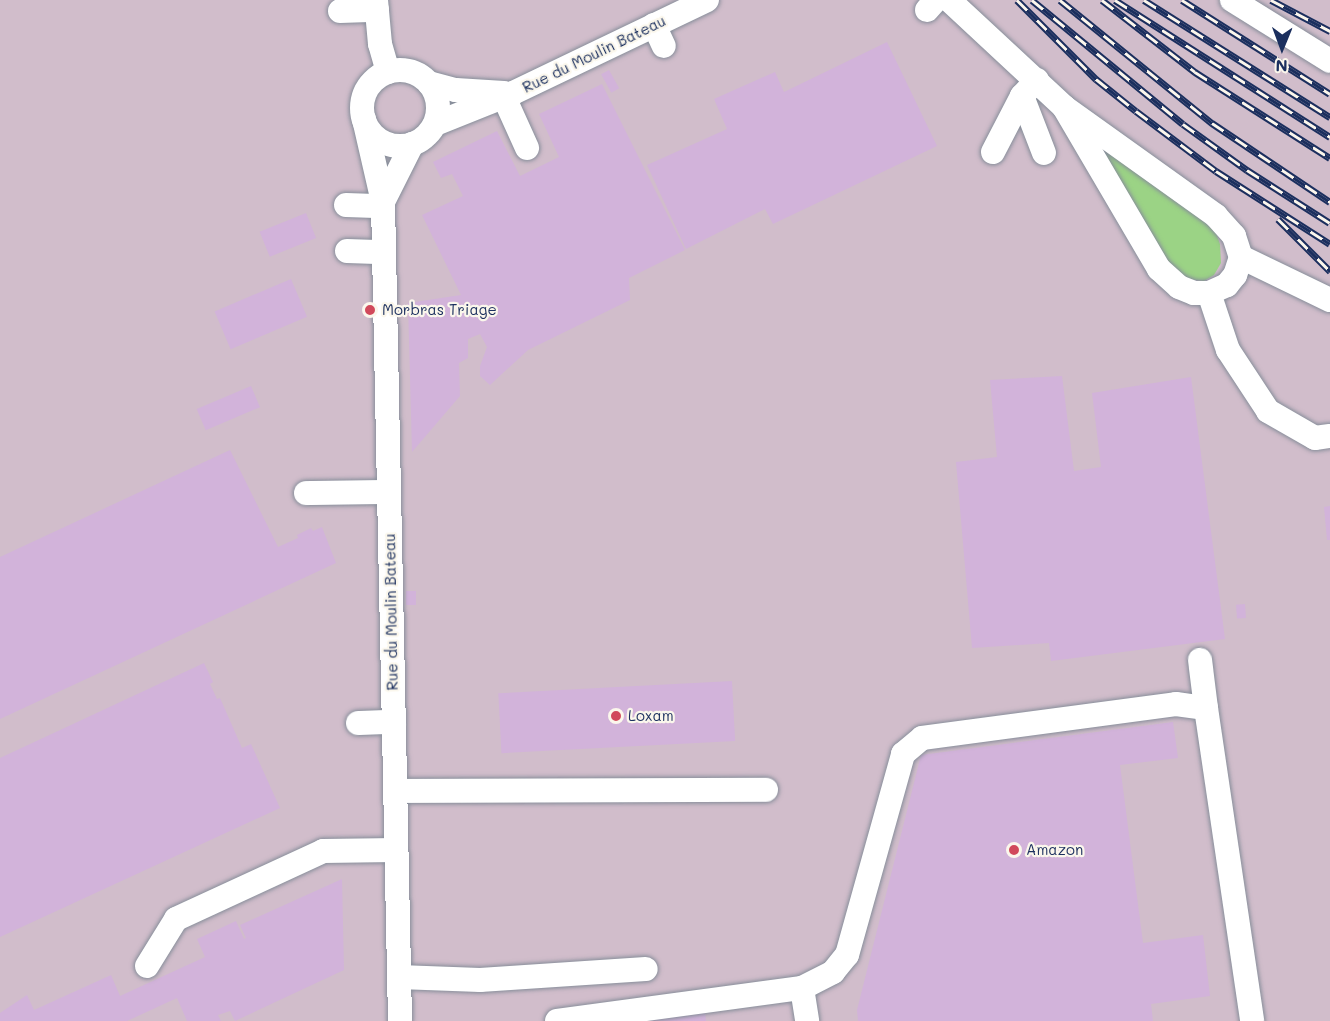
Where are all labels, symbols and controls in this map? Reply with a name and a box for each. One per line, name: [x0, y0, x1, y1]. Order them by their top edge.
street label: Rue du Moulin Bateau: [519, 11, 669, 97]
north arrow: [1252, 18, 1312, 78]
text: N: [1275, 56, 1288, 77]
place label: Morbras Triage: [382, 301, 497, 319]
marker: Morbras Triage: [363, 303, 377, 317]
street label: Rue du Moulin Bateau: [381, 533, 401, 691]
place label: Loxam: [628, 707, 674, 725]
marker: Loxam: [609, 709, 623, 723]
place label: Amazon: [1026, 841, 1083, 859]
marker: Amazon: [1007, 843, 1021, 857]

